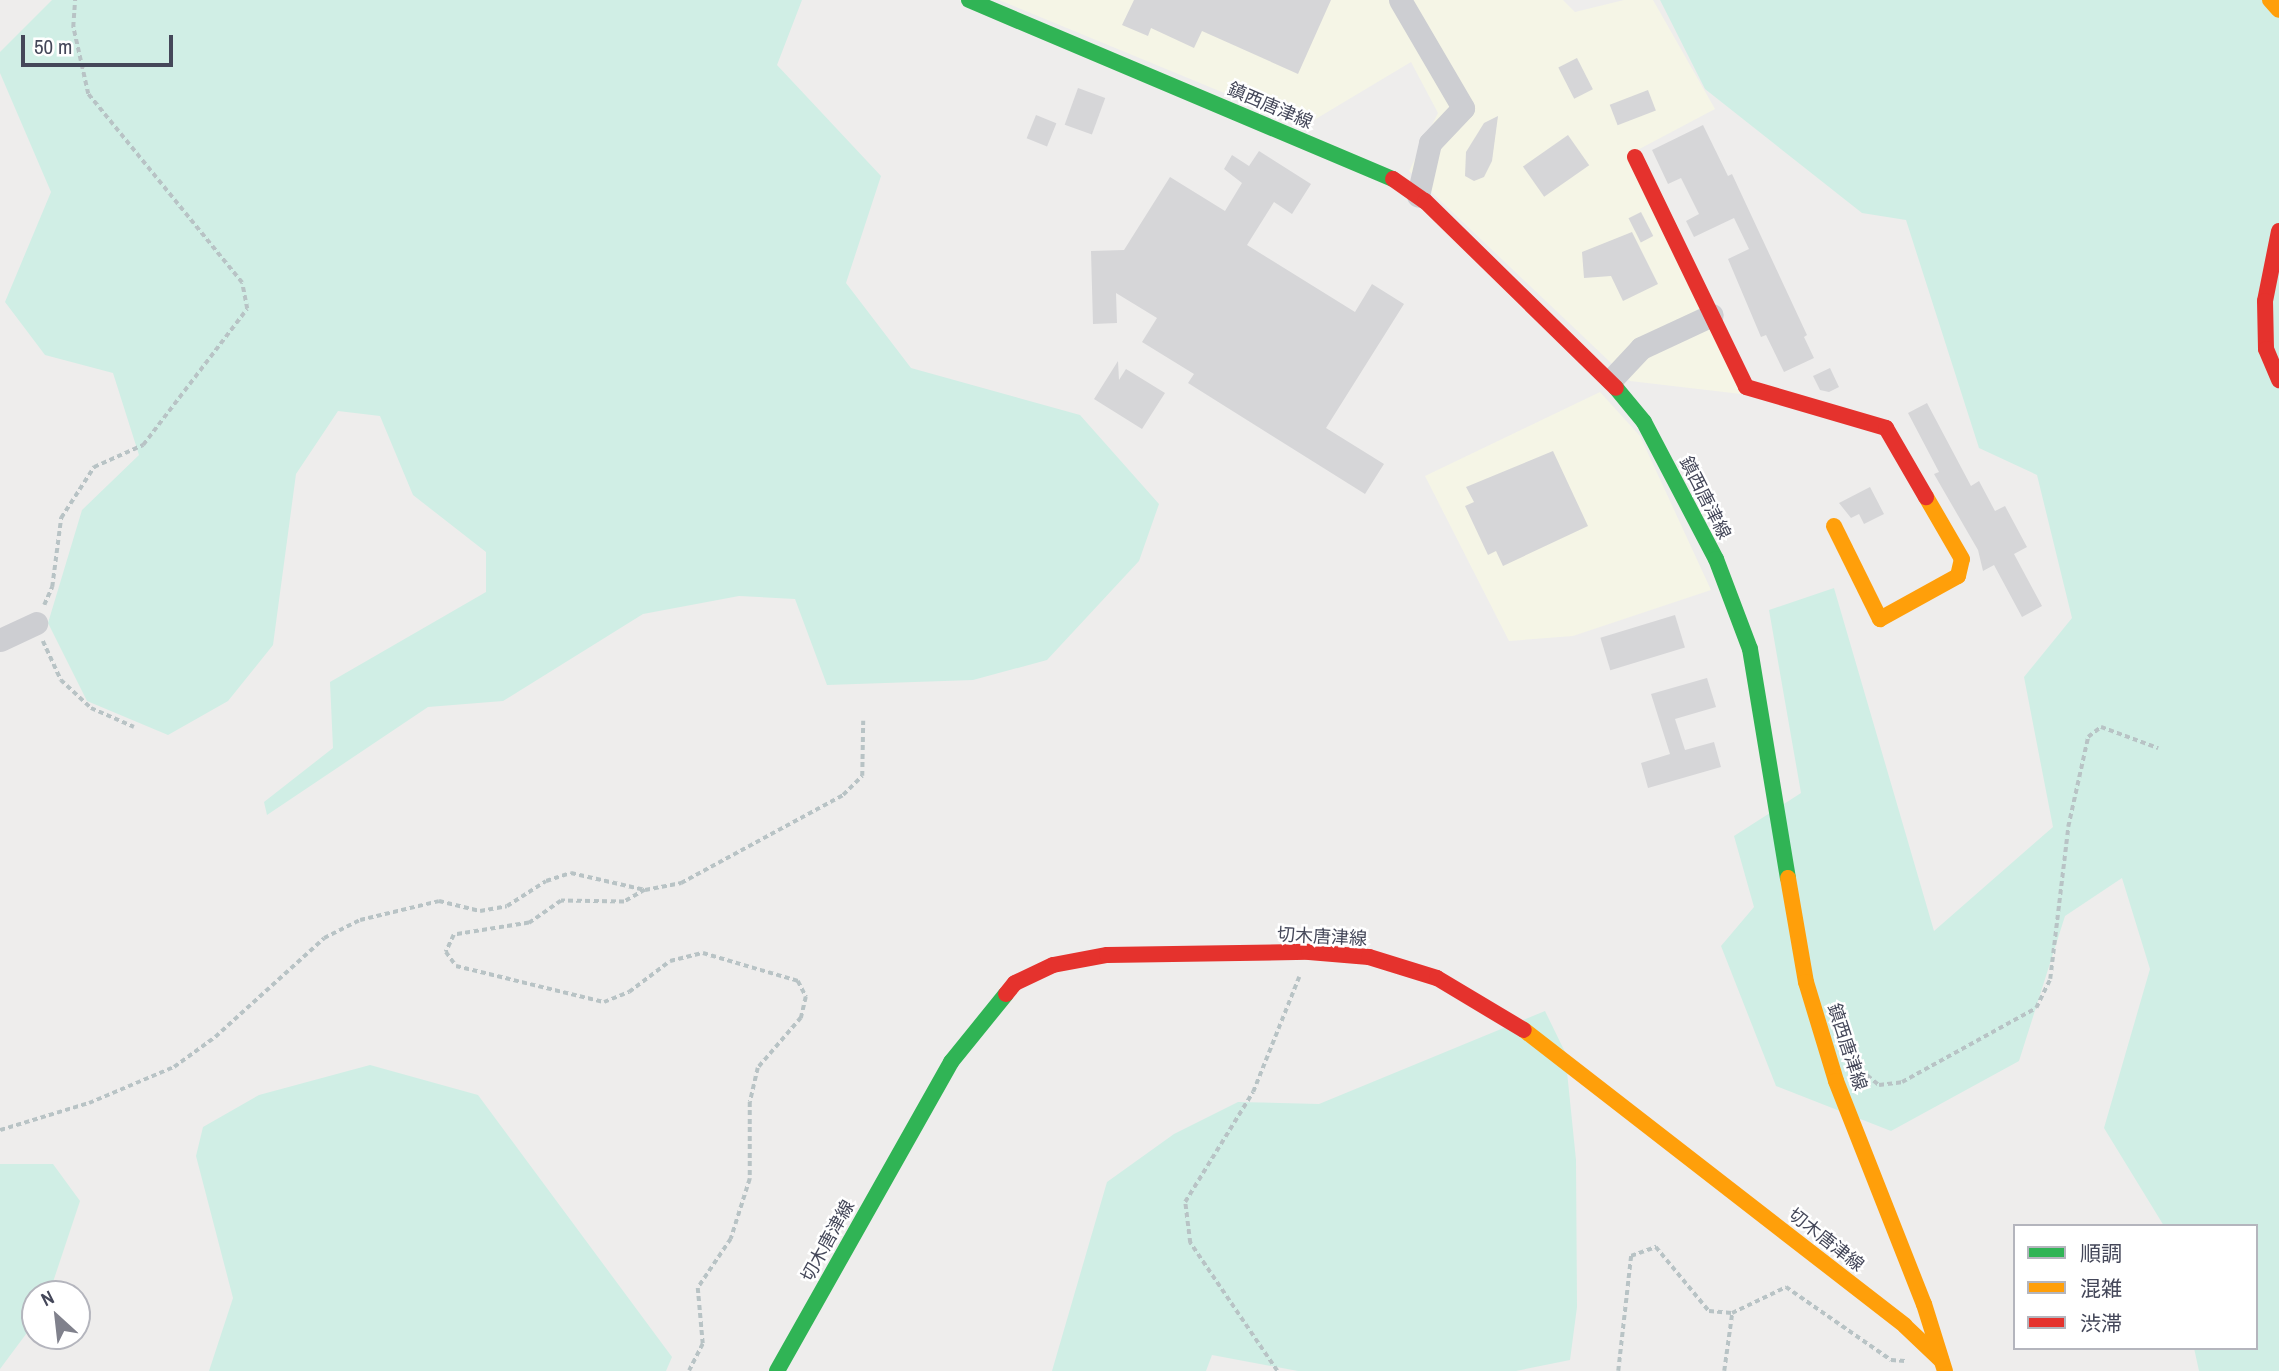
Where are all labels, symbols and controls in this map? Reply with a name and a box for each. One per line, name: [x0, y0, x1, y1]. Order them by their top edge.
scale bar: [24, 21, 177, 65]
text: 50 m: [34, 32, 72, 61]
street label: 鎮西唐津線: [1224, 78, 1316, 134]
street label: 鎮西唐津線: [1675, 453, 1735, 543]
street label: 切木唐津線: [1276, 924, 1368, 950]
street label: 鎮西唐津線: [1823, 1001, 1871, 1093]
street label: 切木唐津線: [797, 1196, 859, 1286]
street label: 切木唐津線: [1784, 1204, 1868, 1276]
legend: [2013, 1224, 2258, 1350]
text: 順調: [2080, 1239, 2122, 1268]
text: 混雑: [2080, 1274, 2122, 1303]
north arrow: [21, 1280, 91, 1350]
text: N: [36, 1284, 58, 1312]
text: 渋滞: [2080, 1309, 2122, 1338]

